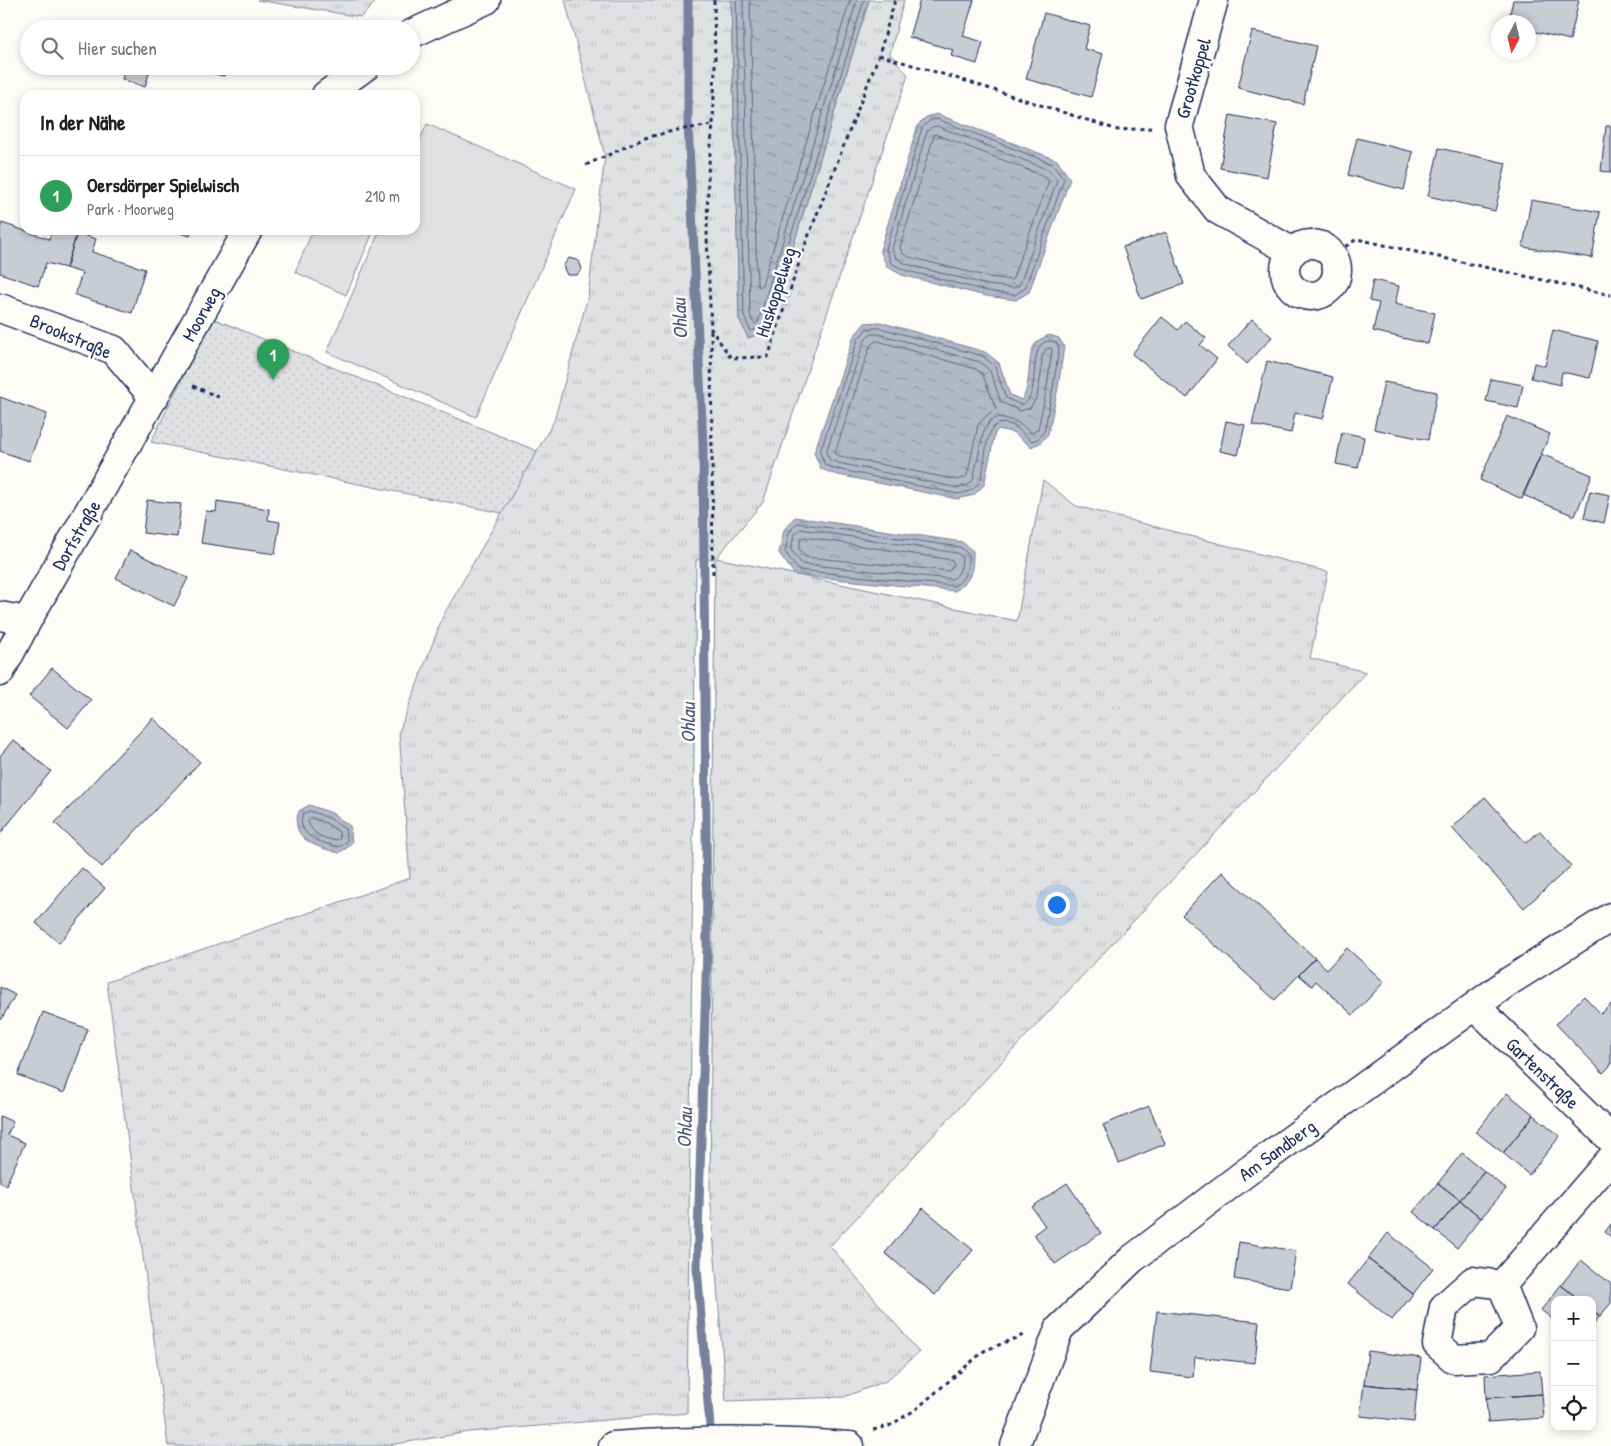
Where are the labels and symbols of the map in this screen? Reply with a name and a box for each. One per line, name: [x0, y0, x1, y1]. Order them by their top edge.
north arrow: [1491, 15, 1536, 60]
street label: Grootkoppel: [1169, 34, 1217, 121]
street label: Huskoppelweg: [748, 244, 802, 340]
street label: Moorweg: [175, 282, 227, 346]
water label: Ohlau: [664, 296, 694, 340]
street label: Brookstraße: [26, 307, 116, 365]
pin: 1: [257, 339, 289, 380]
street label: Dorfstraße: [45, 495, 107, 575]
water label: Ohlau: [674, 701, 701, 743]
your location: [1044, 892, 1070, 918]
street label: Gartenstraße: [1501, 1031, 1586, 1115]
water label: Ohlau: [670, 1105, 698, 1149]
street label: Am Sandberg: [1233, 1113, 1321, 1187]

